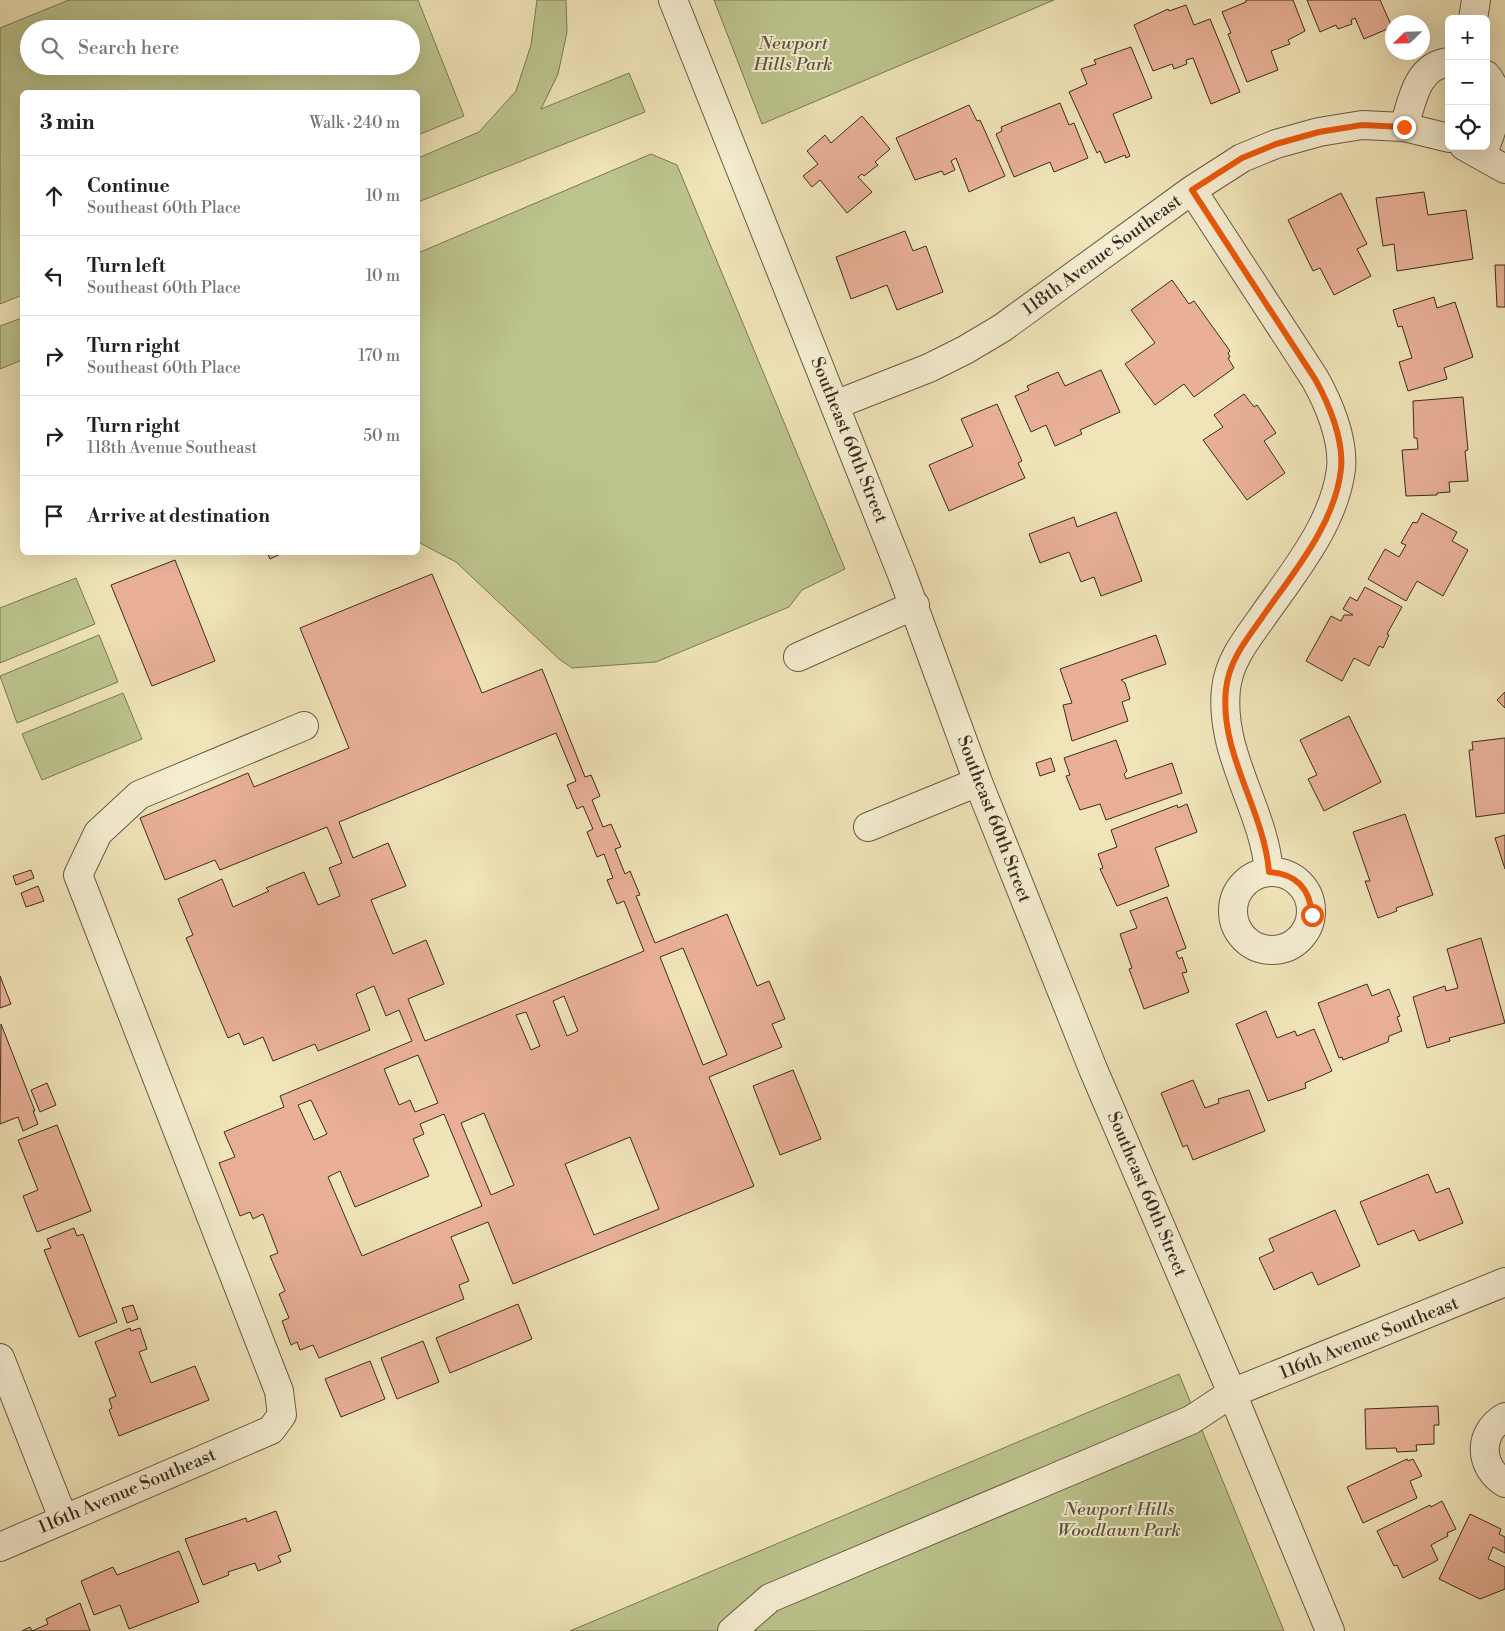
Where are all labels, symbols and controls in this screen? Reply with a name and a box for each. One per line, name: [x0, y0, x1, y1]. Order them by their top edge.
north arrow: [1385, 15, 1430, 60]
map controls: [1445, 15, 1490, 150]
button: +: [1445, 15, 1490, 60]
search box: [20, 20, 420, 75]
park label: Newport Hills Park: [753, 32, 832, 76]
icon: search: [38, 34, 66, 62]
text: Search here: [78, 36, 179, 60]
button: −: [1445, 60, 1490, 105]
button: locate: [1445, 105, 1490, 150]
text: 3 min: [40, 110, 95, 136]
text: Walk · 240 m: [309, 113, 400, 133]
route end: [1393, 116, 1416, 139]
text: Continue: [87, 174, 170, 198]
icon: ahead: [40, 182, 68, 210]
text: 10 m: [366, 186, 400, 206]
street label: 118th Avenue Southeast: [1018, 189, 1187, 321]
text: Southeast 60th Place: [87, 198, 241, 218]
text: Turn left: [87, 254, 166, 278]
icon: left: [40, 262, 68, 290]
text: 10 m: [366, 266, 400, 286]
text: Southeast 60th Place: [87, 278, 241, 298]
text: Turn right: [87, 334, 180, 358]
icon: right: [40, 342, 68, 370]
text: 170 m: [358, 346, 400, 366]
street label: Southeast 60th Street: [805, 354, 893, 527]
text: Southeast 60th Place: [87, 358, 241, 378]
text: Turn right: [87, 414, 180, 438]
icon: right: [40, 422, 68, 450]
text: 50 m: [363, 426, 400, 446]
text: 118th Avenue Southeast: [87, 438, 257, 458]
icon: arrive: [40, 502, 68, 530]
text: Arrive at destination: [87, 504, 270, 528]
street label: Southeast 60th Street: [952, 732, 1037, 906]
route start: [1301, 904, 1324, 927]
street label: Southeast 60th Street: [1102, 1108, 1192, 1281]
street label: 116th Avenue Southeast: [1276, 1291, 1462, 1384]
street label: 116th Avenue Southeast: [35, 1443, 220, 1539]
park label: Newport Hills Woodlawn Park: [1057, 1498, 1181, 1542]

